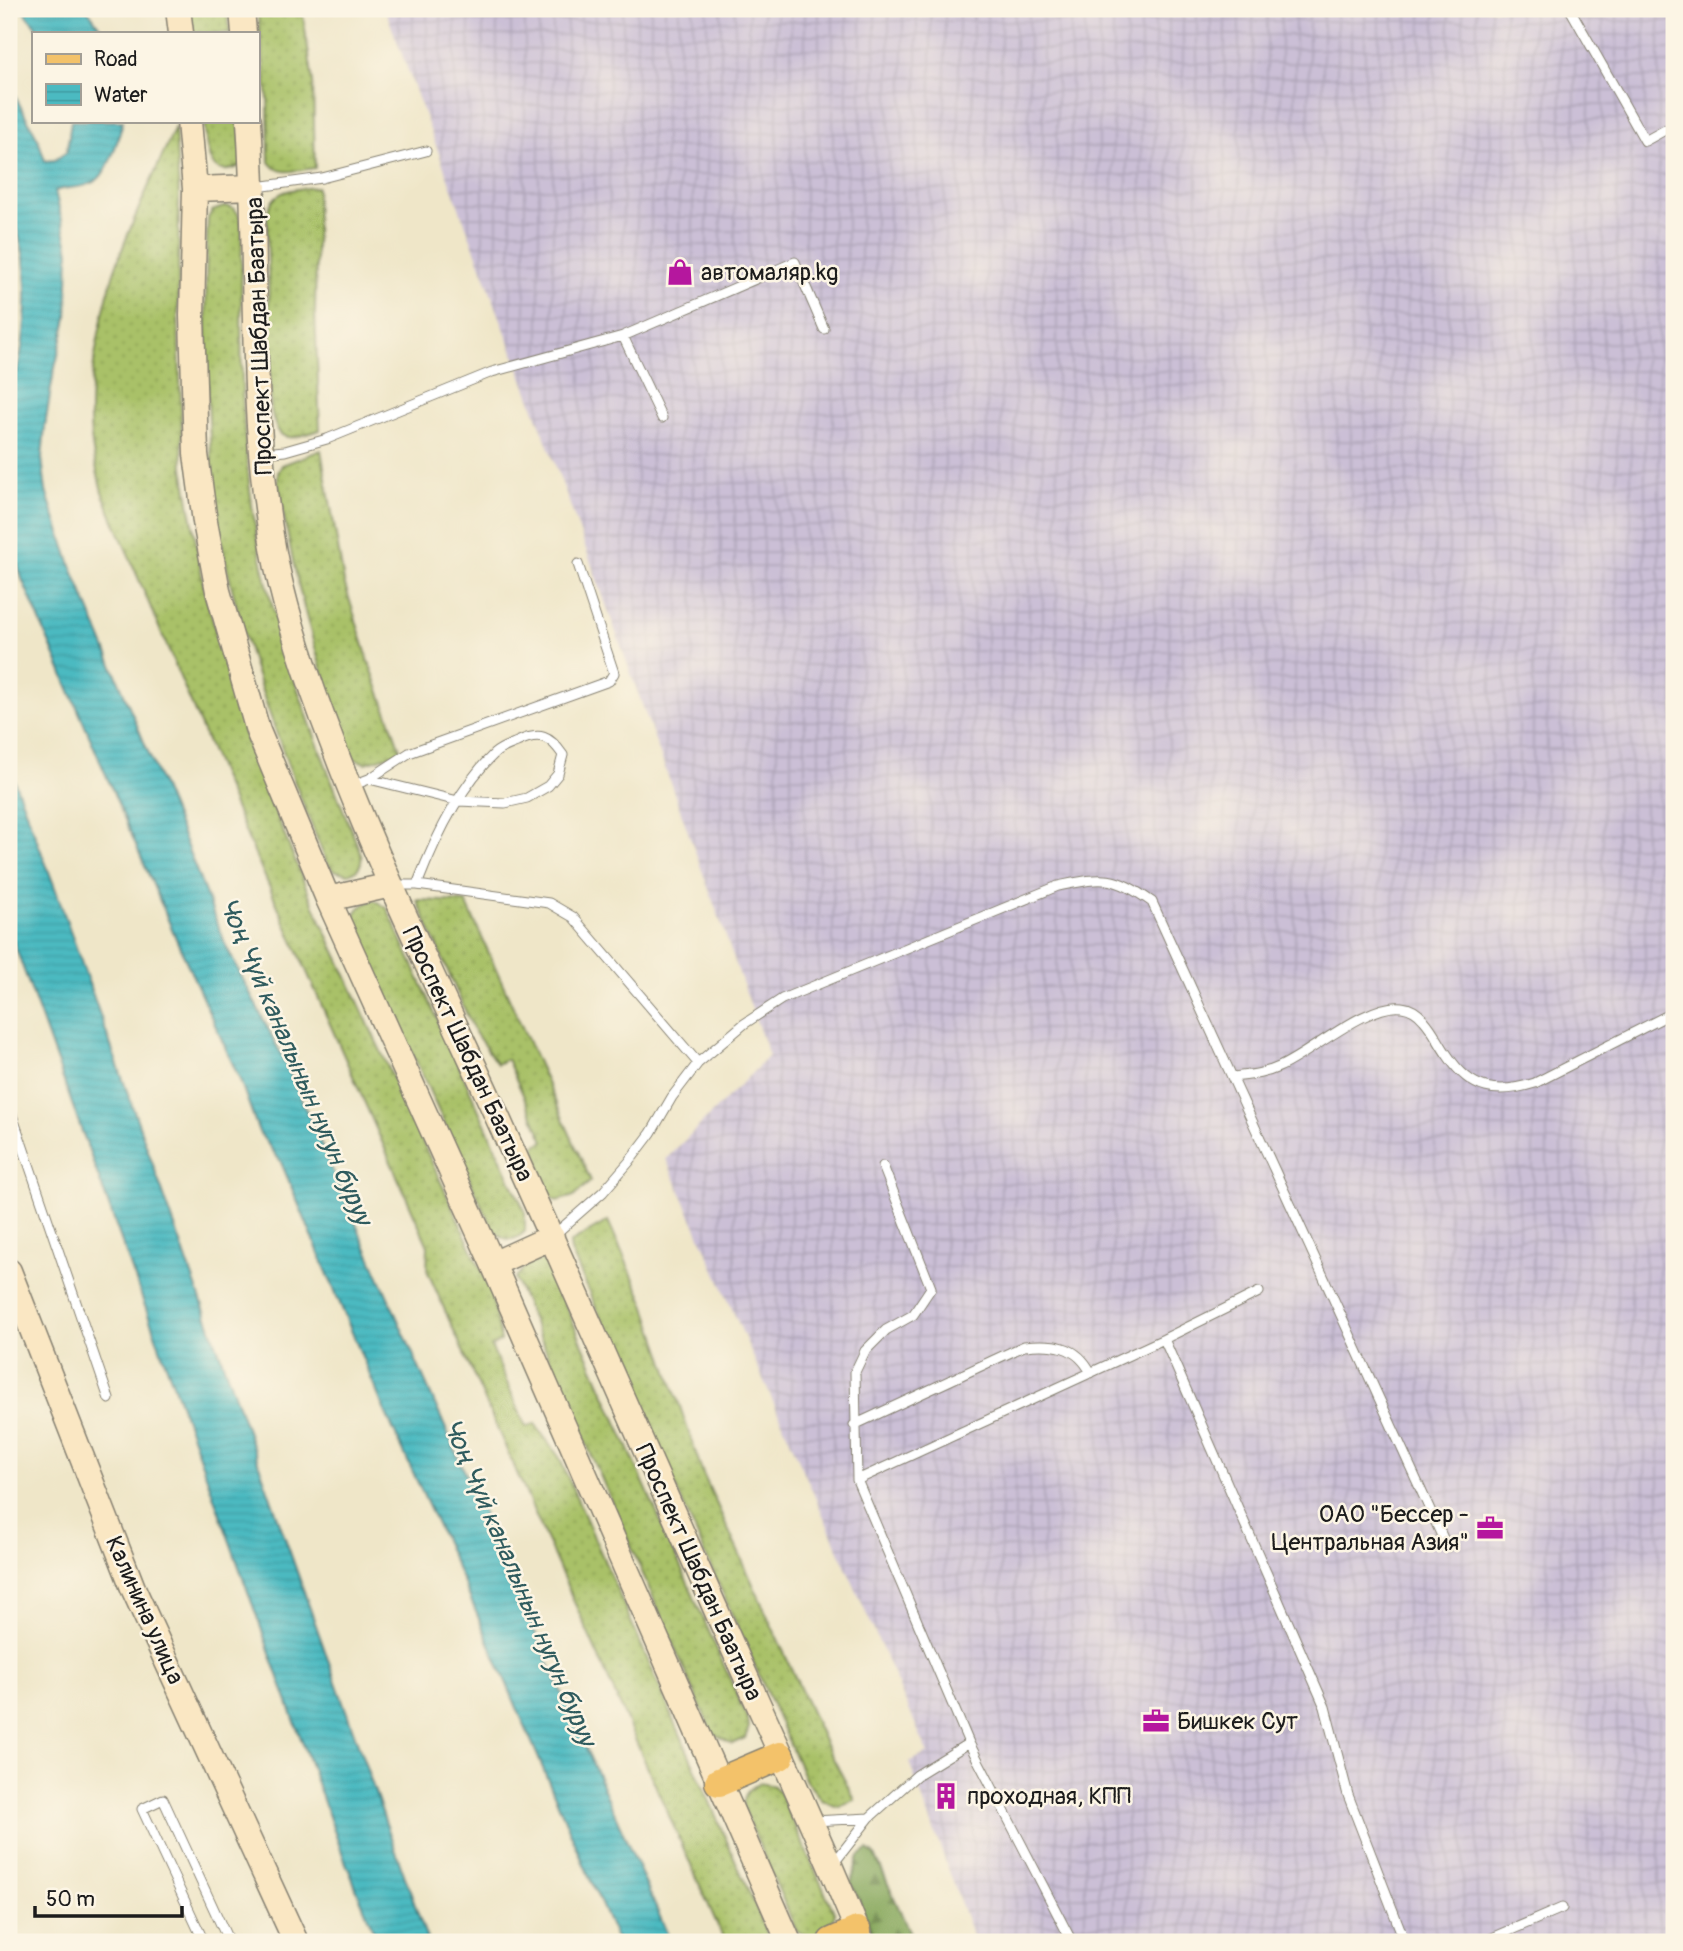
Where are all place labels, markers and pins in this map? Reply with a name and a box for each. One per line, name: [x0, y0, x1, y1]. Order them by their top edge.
shop icon: автомаляр.kg: [665, 257, 695, 287]
place label: автомаляр.kg: [701, 258, 838, 287]
place label: ОАО "Бессер - Центральная Азия": [1272, 1500, 1469, 1557]
office icon: ОАО "Бессер - Центральная Азия": [1475, 1513, 1505, 1543]
office icon: Бишкек Сут: [1141, 1706, 1171, 1736]
place label: Бишкек Сут: [1177, 1707, 1298, 1736]
building icon: проходная, КПП: [931, 1781, 961, 1811]
place label: проходная, КПП: [967, 1782, 1131, 1811]

